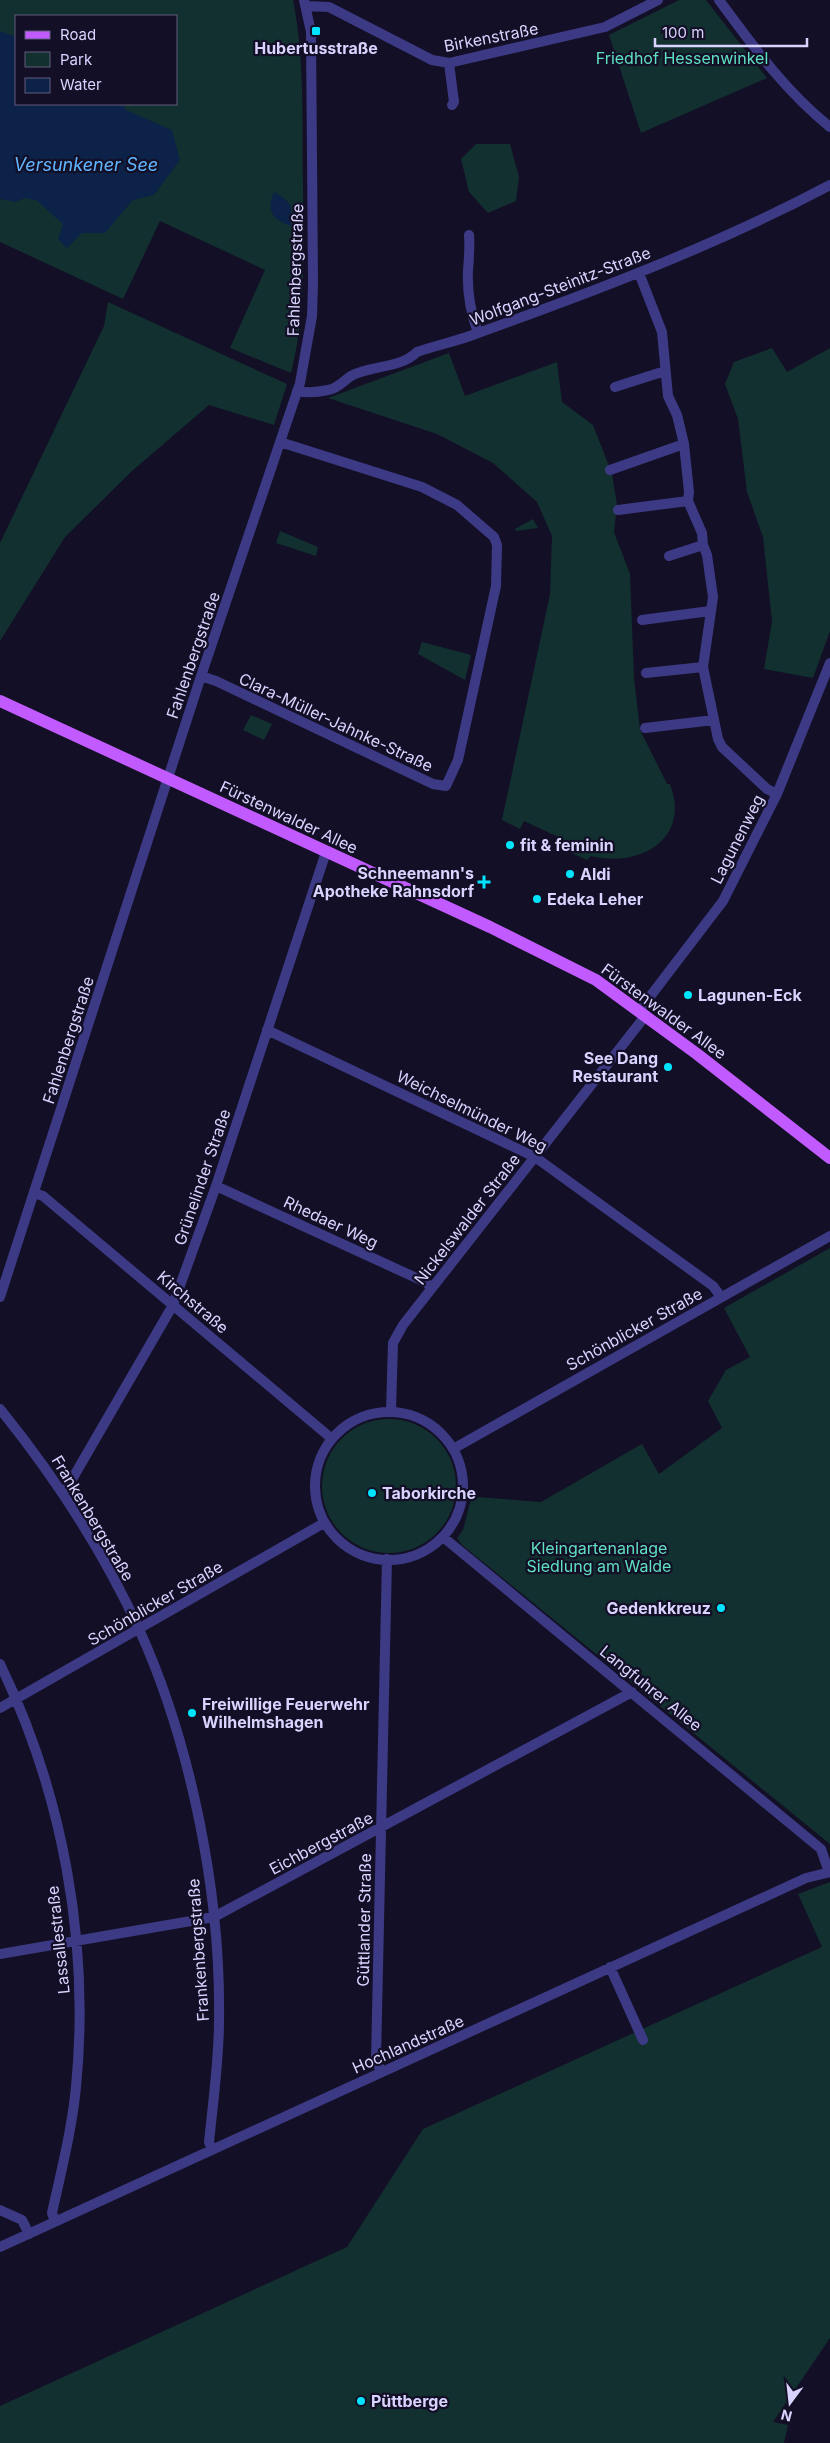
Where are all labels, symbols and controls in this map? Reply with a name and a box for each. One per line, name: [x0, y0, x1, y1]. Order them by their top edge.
legend: [15, 15, 178, 105]
scale bar: [655, 15, 808, 47]
street label: Birkenstraße: [442, 18, 540, 56]
text: 100 m: [662, 23, 704, 42]
text: Road: [60, 25, 96, 44]
marker: Hubertusstraße: [310, 25, 322, 37]
place label: Hubertusstraße: [254, 38, 378, 58]
park label: Friedhof Hessenwinkel: [596, 48, 768, 68]
text: Park: [60, 50, 93, 69]
text: Water: [60, 75, 102, 94]
water label: Versunkener See: [14, 154, 158, 175]
street label: Fahlenbergstraße: [283, 203, 307, 337]
street label: Wolfgang-Steinitz-Straße: [467, 242, 653, 330]
street label: Fahlenbergstraße: [162, 589, 224, 721]
street label: Clara-Müller-Jahnke-Straße: [236, 668, 436, 776]
street label: Fürstenwalder Allee: [217, 776, 361, 858]
street label: Lagunenweg: [706, 791, 768, 887]
place label: fit & feminin: [520, 835, 614, 855]
marker: fit & feminin: [504, 839, 516, 851]
place label: Schneemann's Apotheke Rahnsdorf: [313, 863, 475, 901]
place label: Aldi: [580, 864, 611, 884]
marker: Aldi: [564, 868, 576, 880]
marker: Schneemann's Apotheke Rahnsdorf: [478, 876, 490, 888]
place label: Edeka Leher: [547, 889, 644, 909]
marker: Edeka Leher: [531, 893, 543, 905]
street label: Fürstenwalder Allee: [598, 959, 730, 1063]
street label: Fahlenbergstraße: [38, 974, 98, 1106]
place label: Lagunen-Eck: [698, 985, 802, 1005]
marker: Lagunen-Eck: [682, 989, 694, 1001]
place label: See Dang Restaurant: [573, 1048, 658, 1086]
marker: See Dang Restaurant: [662, 1061, 674, 1073]
street label: Weichselmünder Weg: [393, 1066, 551, 1156]
street label: Grünelinder Straße: [169, 1106, 235, 1248]
street label: Nickelswalder Straße: [410, 1150, 524, 1288]
street label: Rhedaer Weg: [281, 1191, 381, 1253]
street label: Kirchstraße: [153, 1266, 233, 1338]
street label: Schönblicker Straße: [562, 1283, 706, 1375]
street label: Frankenbergstraße: [48, 1451, 138, 1585]
place label: Taborkirche: [382, 1483, 476, 1503]
marker: Taborkirche: [366, 1487, 378, 1499]
park label: Kleingartenanlage Siedlung am Walde: [527, 1538, 671, 1576]
street label: Schönblicker Straße: [84, 1556, 226, 1650]
place label: Gedenkkreuz: [607, 1598, 711, 1618]
marker: Gedenkkreuz: [715, 1602, 727, 1614]
street label: Langfuhrer Allee: [596, 1641, 706, 1735]
place label: Freiwillige Feuerwehr Wilhelmshagen: [202, 1694, 370, 1732]
marker: Freiwillige Feuerwehr Wilhelmshagen: [186, 1707, 198, 1719]
street label: Eichbergstraße: [266, 1807, 376, 1879]
street label: Güttlander Straße: [353, 1853, 375, 1987]
street label: Frankenbergstraße: [183, 1878, 213, 2022]
street label: Lassallestraße: [42, 1885, 74, 1995]
street label: Hochlandstraße: [349, 2010, 467, 2078]
north arrow: [765, 2378, 815, 2428]
place label: Püttberge: [371, 2391, 448, 2411]
marker: Püttberge: [355, 2395, 367, 2407]
text: N: [779, 2406, 794, 2426]

